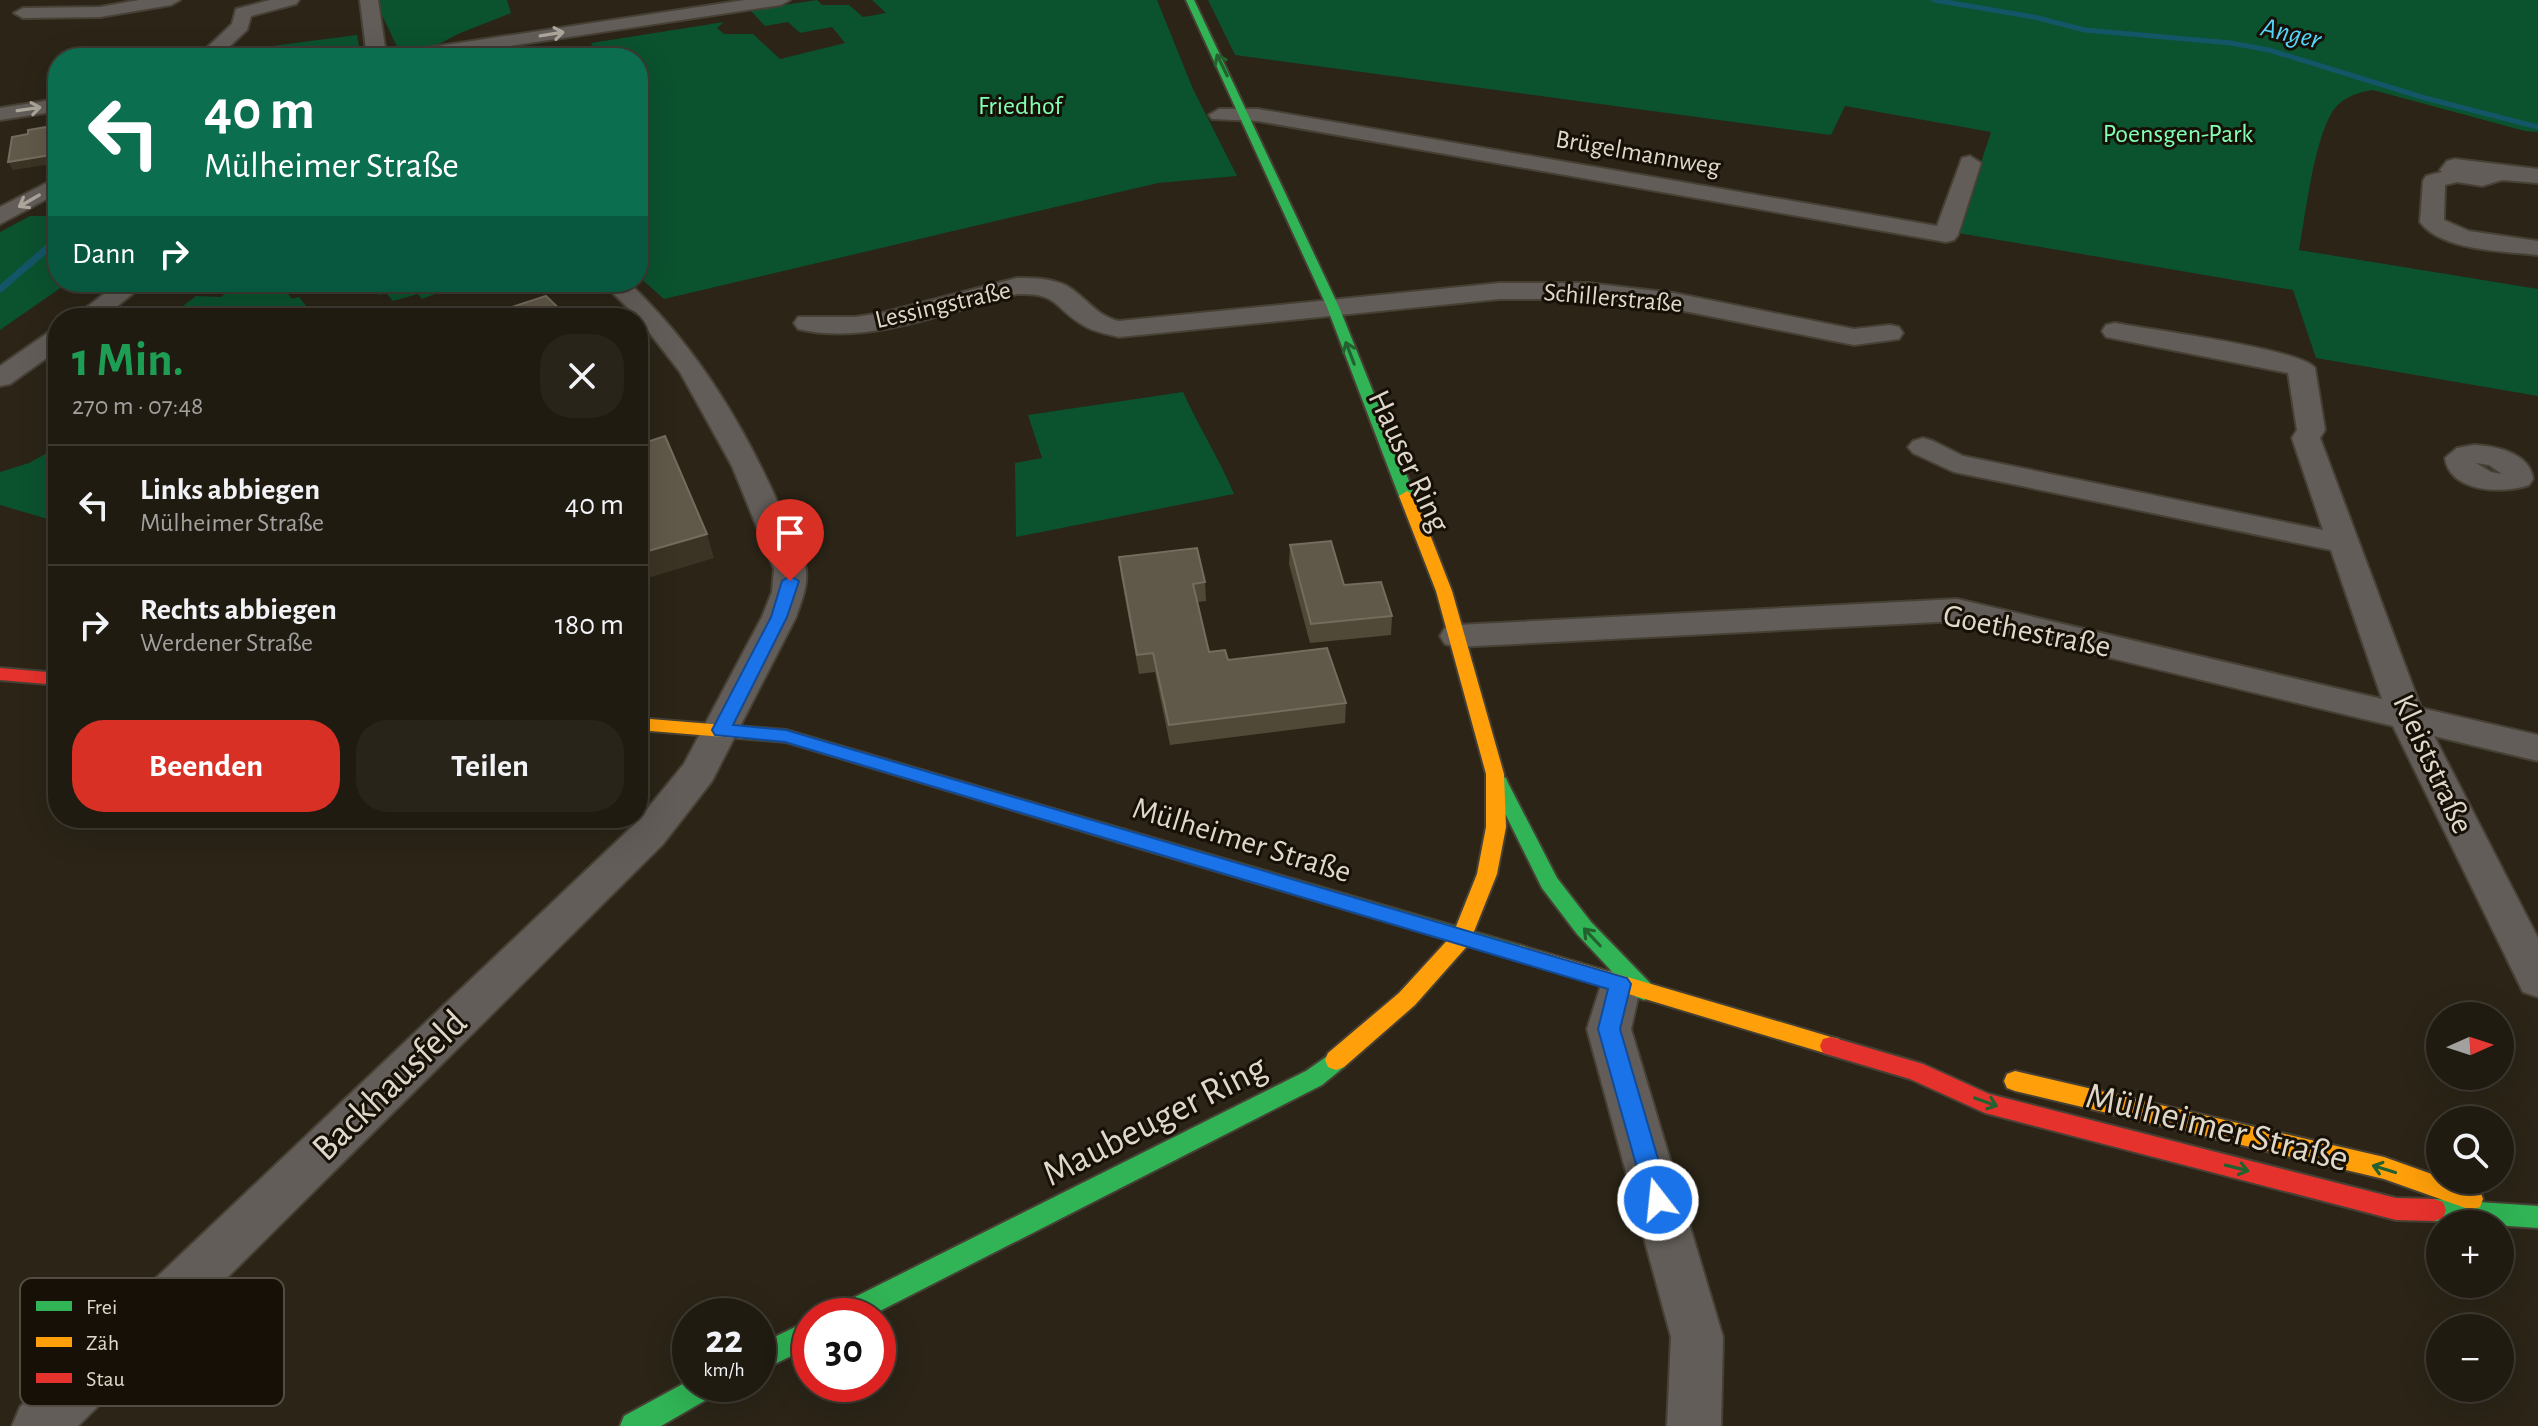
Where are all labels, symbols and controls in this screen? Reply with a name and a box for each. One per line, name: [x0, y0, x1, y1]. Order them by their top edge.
water label: Anger: [2257, 13, 2324, 55]
one-way arrow: [539, 26, 564, 41]
one-way arrow: [1214, 53, 1229, 77]
icon: left: [72, 80, 176, 184]
text: 40 m: [204, 83, 315, 139]
park label: Friedhof: [978, 93, 1064, 119]
one-way arrow: [16, 101, 41, 116]
park label: Poensgen-Park: [2103, 121, 2253, 147]
street label: Brügelmannweg: [1554, 126, 1723, 180]
text: Mülheimer Straße: [204, 148, 459, 184]
one-way arrow: [18, 193, 41, 209]
icon: right: [152, 232, 196, 276]
text: Dann: [72, 239, 136, 269]
street label: Lessingstraße: [873, 277, 1013, 333]
street label: Schillerstraße: [1542, 279, 1684, 317]
button: close: [540, 334, 624, 418]
text: 1 Min.: [72, 337, 184, 385]
one-way arrow: [1342, 341, 1357, 366]
street label: Hauser Ring: [1362, 385, 1456, 537]
text: 270 m · 07:48: [72, 393, 203, 419]
text: Links abbiegen: [140, 475, 320, 505]
icon: left: [72, 483, 116, 527]
text: 40 m: [565, 490, 624, 520]
pin: [756, 499, 824, 581]
text: Mülheimer Straße: [140, 510, 324, 536]
icon: arrive: [768, 511, 812, 555]
text: Rechts abbiegen: [140, 595, 337, 625]
street label: Goethestraße: [1941, 599, 2113, 663]
icon: right: [72, 603, 116, 647]
text: 180 m: [555, 610, 624, 640]
text: Werdener Straße: [140, 630, 313, 656]
street label: Kleiststraße: [2387, 690, 2479, 838]
button: Beenden: [72, 720, 340, 812]
button: Teilen: [356, 720, 624, 812]
street label: Mülheimer Straße: [1129, 792, 1355, 888]
one-way arrow: [1583, 927, 1602, 947]
north arrow: [2426, 1002, 2514, 1090]
map controls: [2426, 1002, 2514, 1402]
street label: Backhausfeld: [306, 1004, 474, 1168]
street label: Maubeuger Ring: [1037, 1048, 1274, 1194]
street label: Mülheimer Straße: [2082, 1077, 2352, 1179]
one-way arrow: [1973, 1096, 1998, 1111]
button: search: [2426, 1106, 2514, 1194]
position arrow: [1616, 1158, 1700, 1242]
one-way arrow: [2372, 1161, 2398, 1176]
one-way arrow: [2224, 1162, 2250, 1177]
button: +: [2426, 1210, 2514, 1298]
legend: [20, 1278, 284, 1406]
text: Frei: [86, 1296, 117, 1318]
speed limit sign: 30: [792, 1298, 896, 1402]
button: −: [2426, 1314, 2514, 1402]
text: 22: [705, 1320, 743, 1360]
text: Zäh: [86, 1332, 119, 1354]
text: km/h: [703, 1360, 745, 1380]
text: Stau: [86, 1368, 125, 1390]

